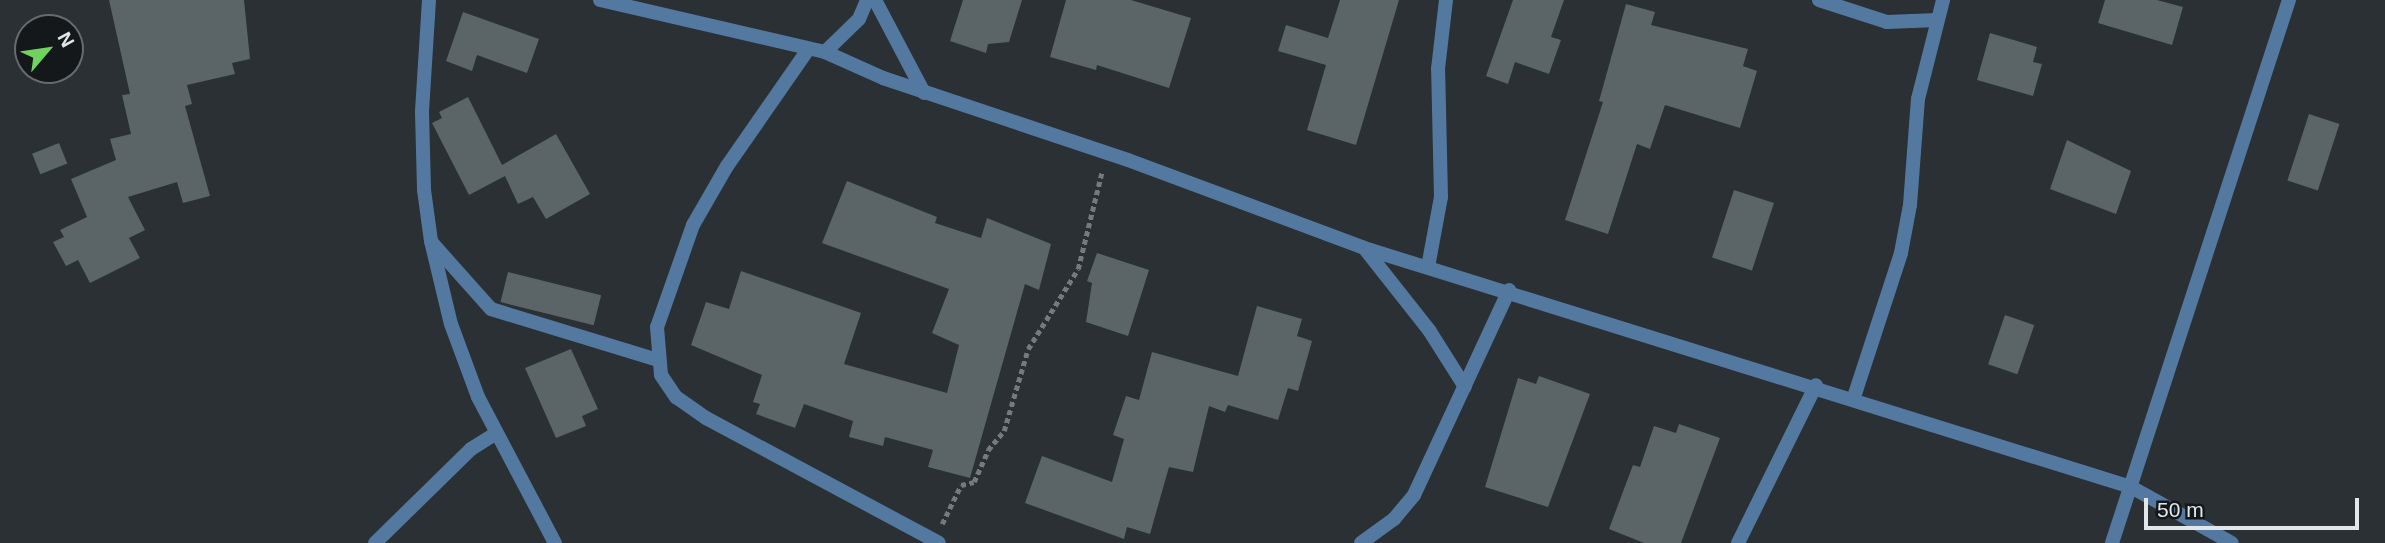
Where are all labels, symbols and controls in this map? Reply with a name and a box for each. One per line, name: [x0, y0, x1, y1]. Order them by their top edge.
north arrow: [14, 14, 84, 84]
text: N: [54, 28, 79, 51]
scale bar: [2147, 484, 2362, 528]
text: 50 m: [2157, 498, 2204, 521]

